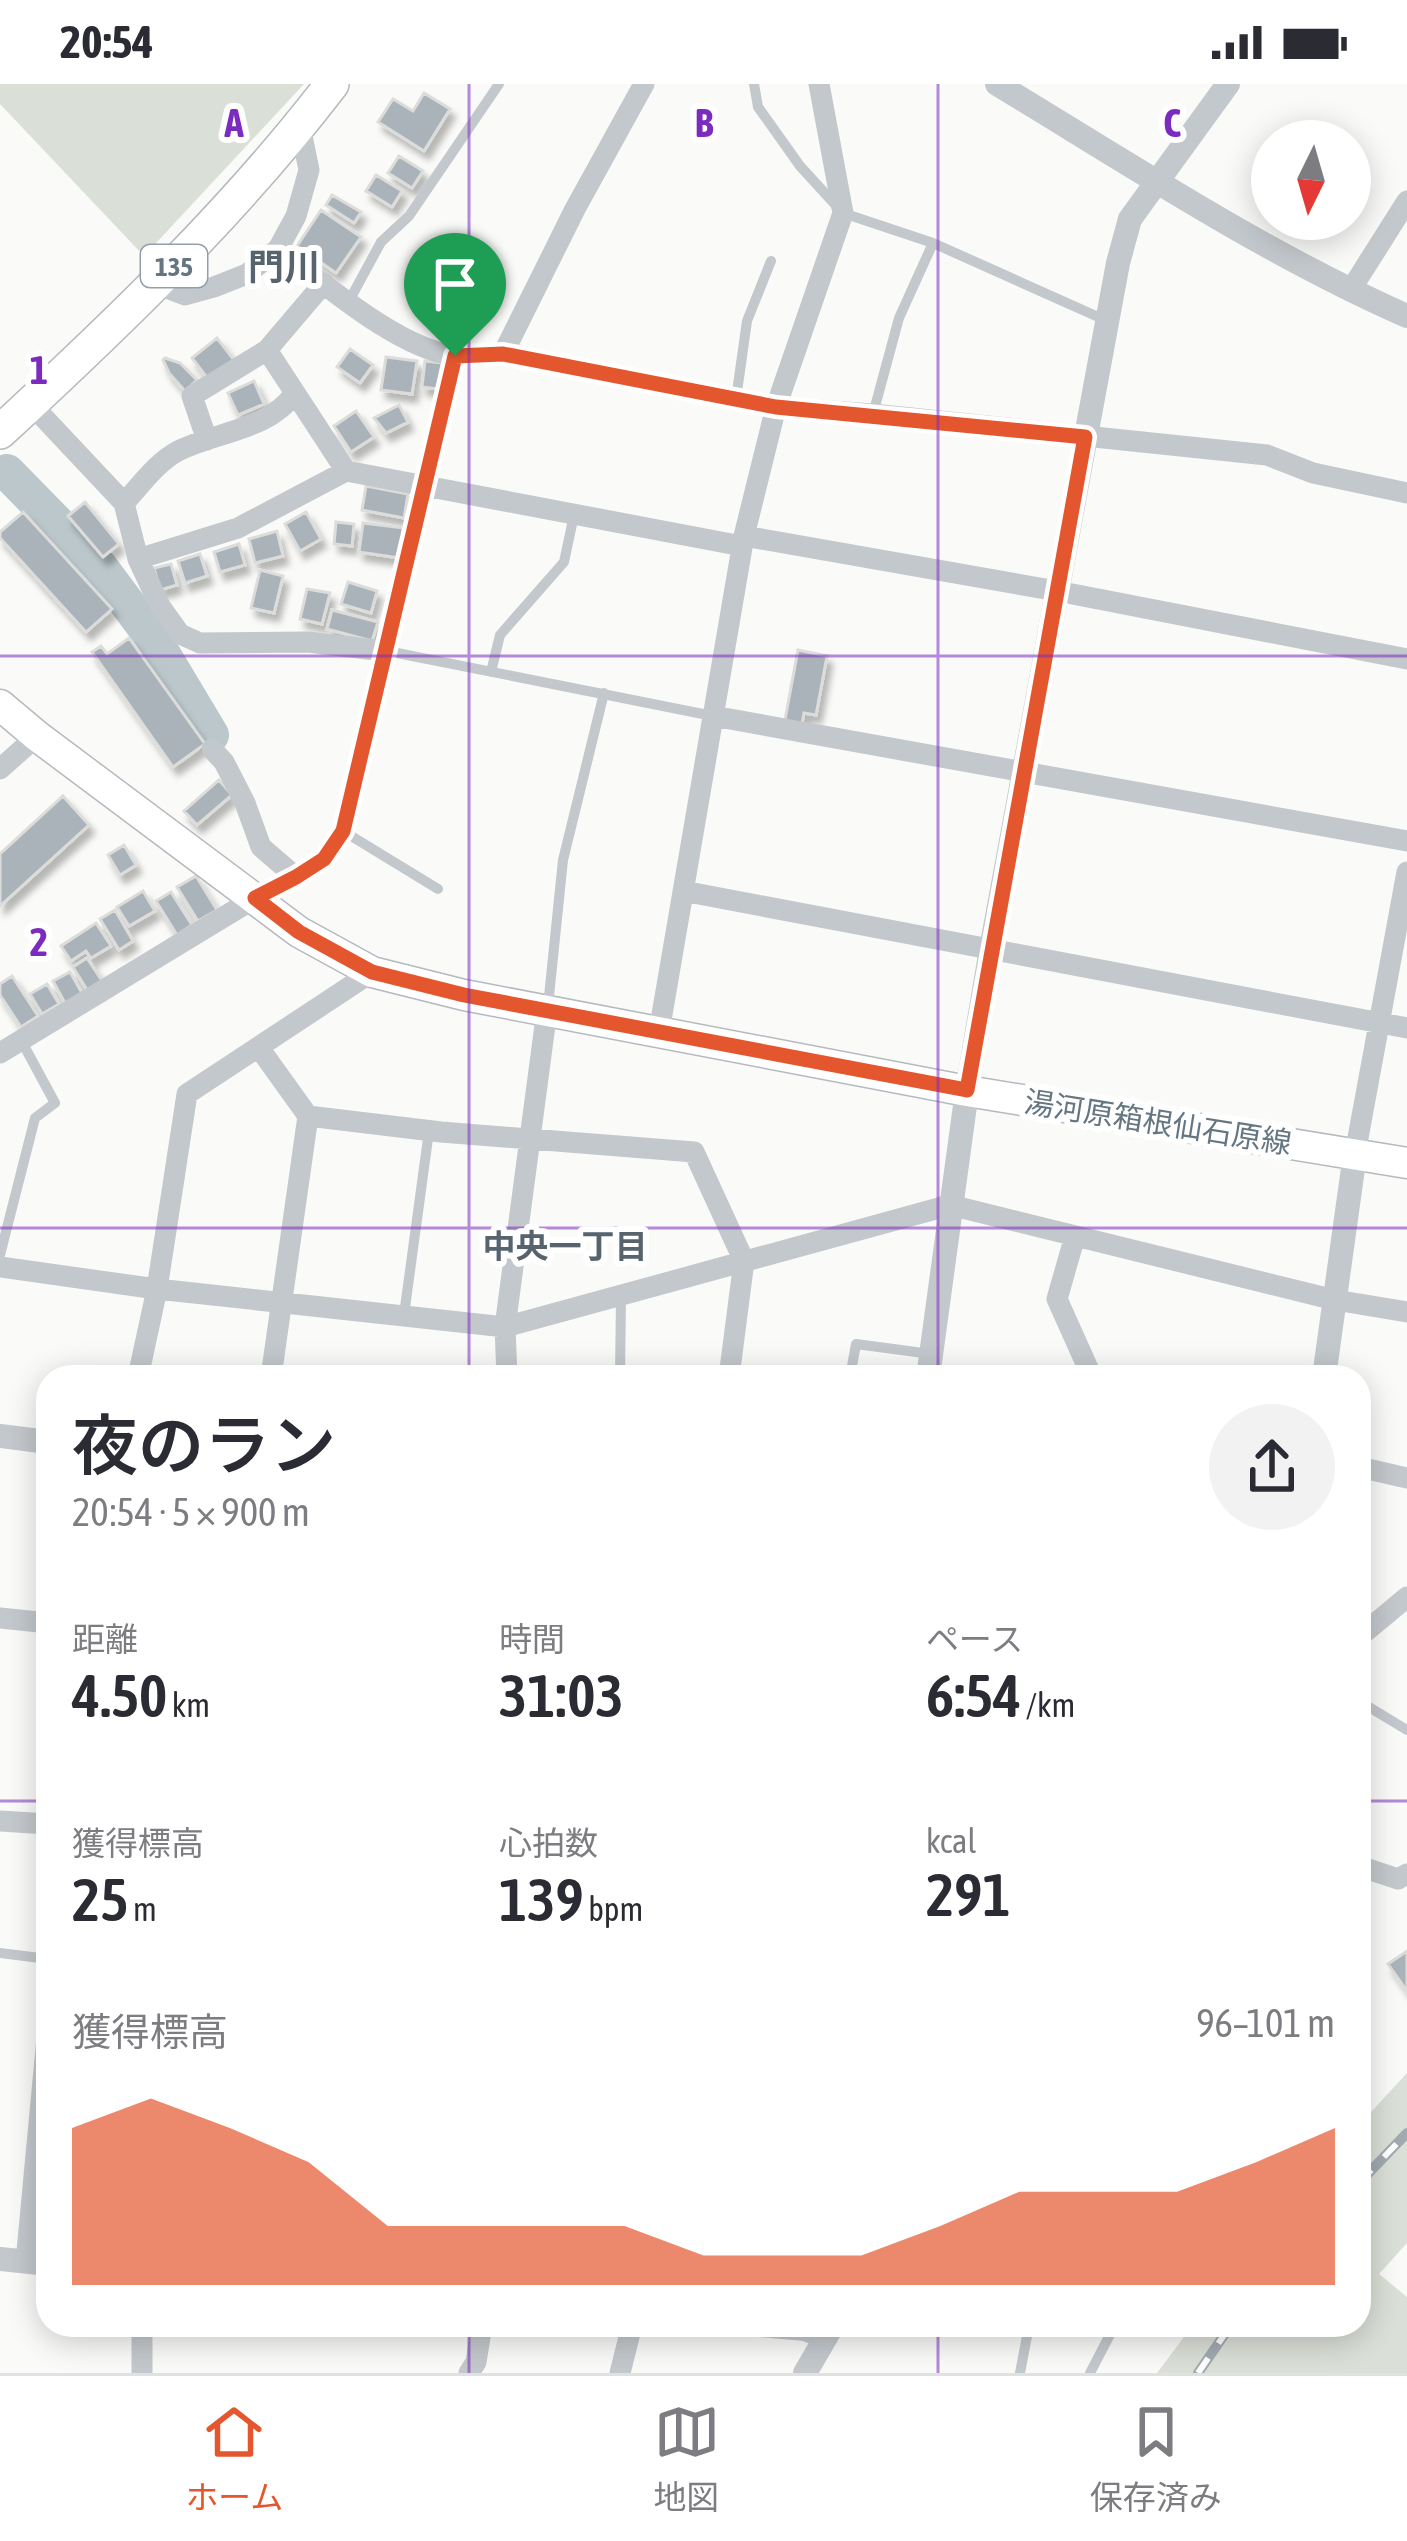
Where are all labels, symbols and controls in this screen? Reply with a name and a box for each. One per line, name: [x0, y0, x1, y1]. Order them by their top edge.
text: 20:54: [60, 16, 154, 68]
text: A: [223, 101, 244, 145]
text: B: [695, 101, 714, 145]
text: C: [1163, 101, 1181, 145]
north arrow: [1251, 120, 1371, 240]
map controls: [1251, 120, 1371, 240]
pin: [404, 233, 506, 356]
road number: 135: [141, 245, 207, 287]
district label: 門川: [248, 246, 320, 288]
icon: arrive: [422, 251, 488, 317]
text: 1: [30, 348, 48, 392]
text: 2: [30, 920, 48, 964]
street label: 湯河原箱根仙石原線: [1022, 1084, 1294, 1160]
district label: 中央一丁目: [483, 1227, 648, 1265]
button: share: [1209, 1404, 1335, 1530]
text: 夜のラン: [72, 1407, 336, 1483]
text: 20:54 · 5 × 900 m: [72, 1490, 310, 1534]
text: 距離: [72, 1620, 138, 1658]
text: 時間: [499, 1620, 565, 1658]
text: ペース: [926, 1620, 1023, 1658]
text: 4.50: [72, 1661, 167, 1730]
text: 31:03: [499, 1661, 624, 1730]
text: 6:54: [926, 1661, 1021, 1730]
text: km: [167, 1686, 210, 1724]
text: /km: [1021, 1686, 1075, 1724]
text: kcal: [926, 1822, 976, 1860]
text: 獲得標高: [72, 1824, 204, 1862]
text: 心拍数: [499, 1824, 598, 1862]
text: 291: [926, 1860, 1011, 1929]
text: 25: [72, 1865, 128, 1934]
text: 139: [499, 1865, 584, 1934]
text: m: [128, 1890, 157, 1928]
text: bpm: [584, 1890, 643, 1928]
text: 96–101 m: [1196, 2001, 1335, 2045]
text: 獲得標高: [72, 2010, 228, 2054]
tab: ホーム: [185, 2399, 283, 2519]
tab: 地図: [654, 2399, 720, 2519]
tab: 保存済み: [1090, 2399, 1222, 2519]

